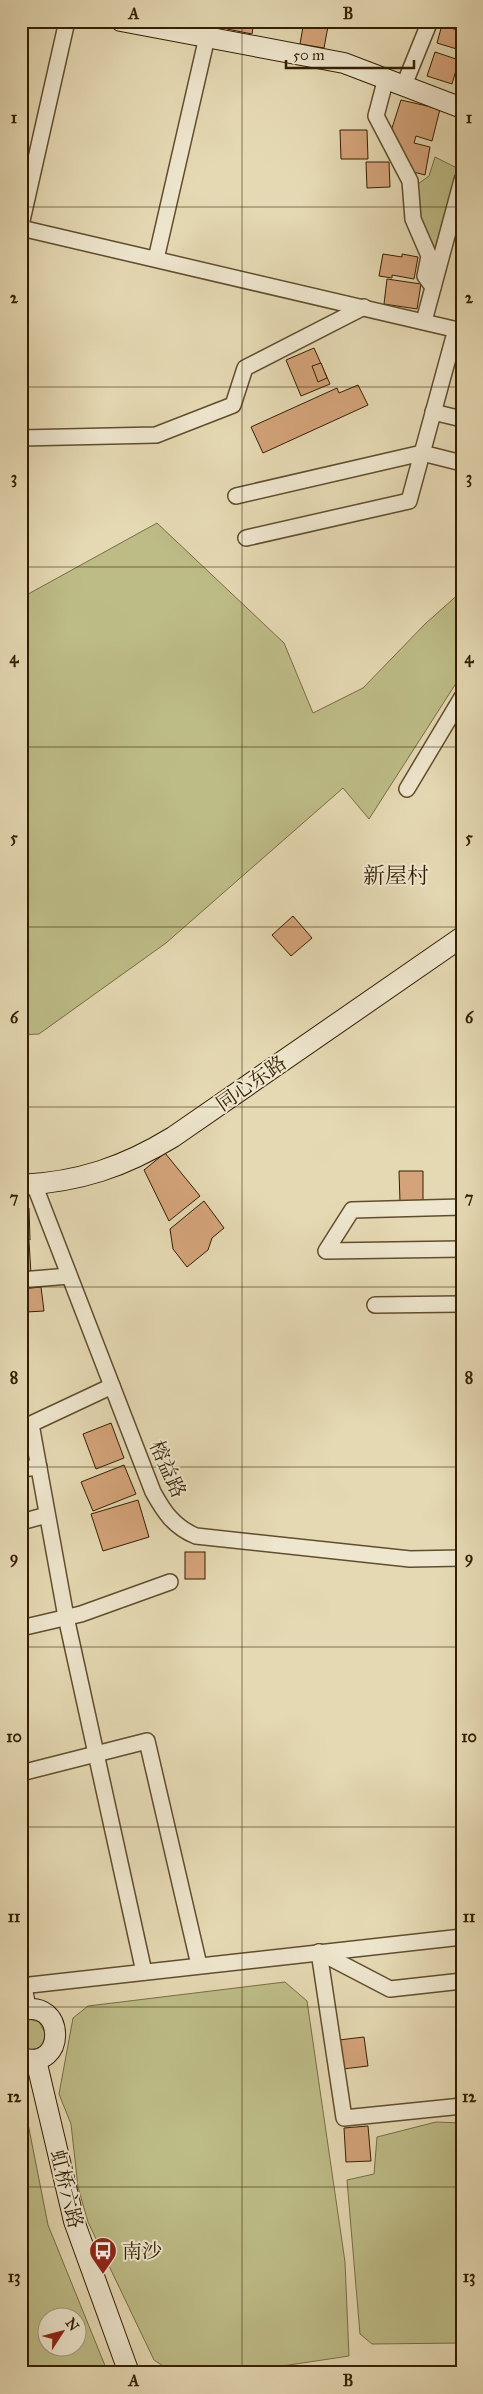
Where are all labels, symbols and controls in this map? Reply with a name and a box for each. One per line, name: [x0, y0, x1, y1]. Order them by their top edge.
text: A: [128, 4, 140, 23]
text: B: [343, 4, 353, 23]
scale bar: [286, 38, 413, 70]
text: 50 m: [293, 46, 325, 64]
text: 1: [11, 108, 18, 127]
text: 1: [466, 108, 473, 127]
text: 2: [10, 288, 19, 307]
text: 2: [465, 288, 474, 307]
text: 3: [11, 468, 17, 488]
text: 3: [466, 468, 472, 488]
text: 4: [10, 648, 20, 668]
text: 4: [465, 648, 475, 668]
text: 5: [10, 828, 18, 847]
text: 5: [465, 828, 473, 847]
district label: 新屋村: [363, 862, 429, 889]
text: 6: [10, 1008, 19, 1027]
text: 6: [465, 1008, 474, 1027]
street label: 同心东路: [211, 1050, 291, 1116]
text: 7: [10, 1188, 19, 1207]
text: 7: [465, 1188, 474, 1207]
text: 8: [10, 1368, 18, 1387]
text: 8: [465, 1368, 473, 1387]
street label: 榕益路: [145, 1437, 191, 1501]
text: 9: [10, 1548, 18, 1568]
text: 9: [465, 1548, 473, 1568]
text: 10: [6, 1727, 22, 1746]
text: 10: [461, 1727, 477, 1746]
text: 11: [8, 1907, 21, 1926]
text: 11: [463, 1907, 476, 1926]
text: 12: [7, 2087, 22, 2106]
text: 12: [462, 2087, 477, 2106]
street label: 虹桥六路: [46, 2147, 88, 2231]
bus stop icon: 南沙: [88, 2236, 118, 2275]
place label: 南沙: [122, 2239, 162, 2263]
text: 13: [8, 2267, 20, 2287]
text: 13: [463, 2267, 475, 2287]
north arrow: [38, 2306, 88, 2356]
text: N: [62, 2315, 83, 2335]
text: A: [128, 2371, 140, 2390]
text: B: [343, 2371, 353, 2390]

